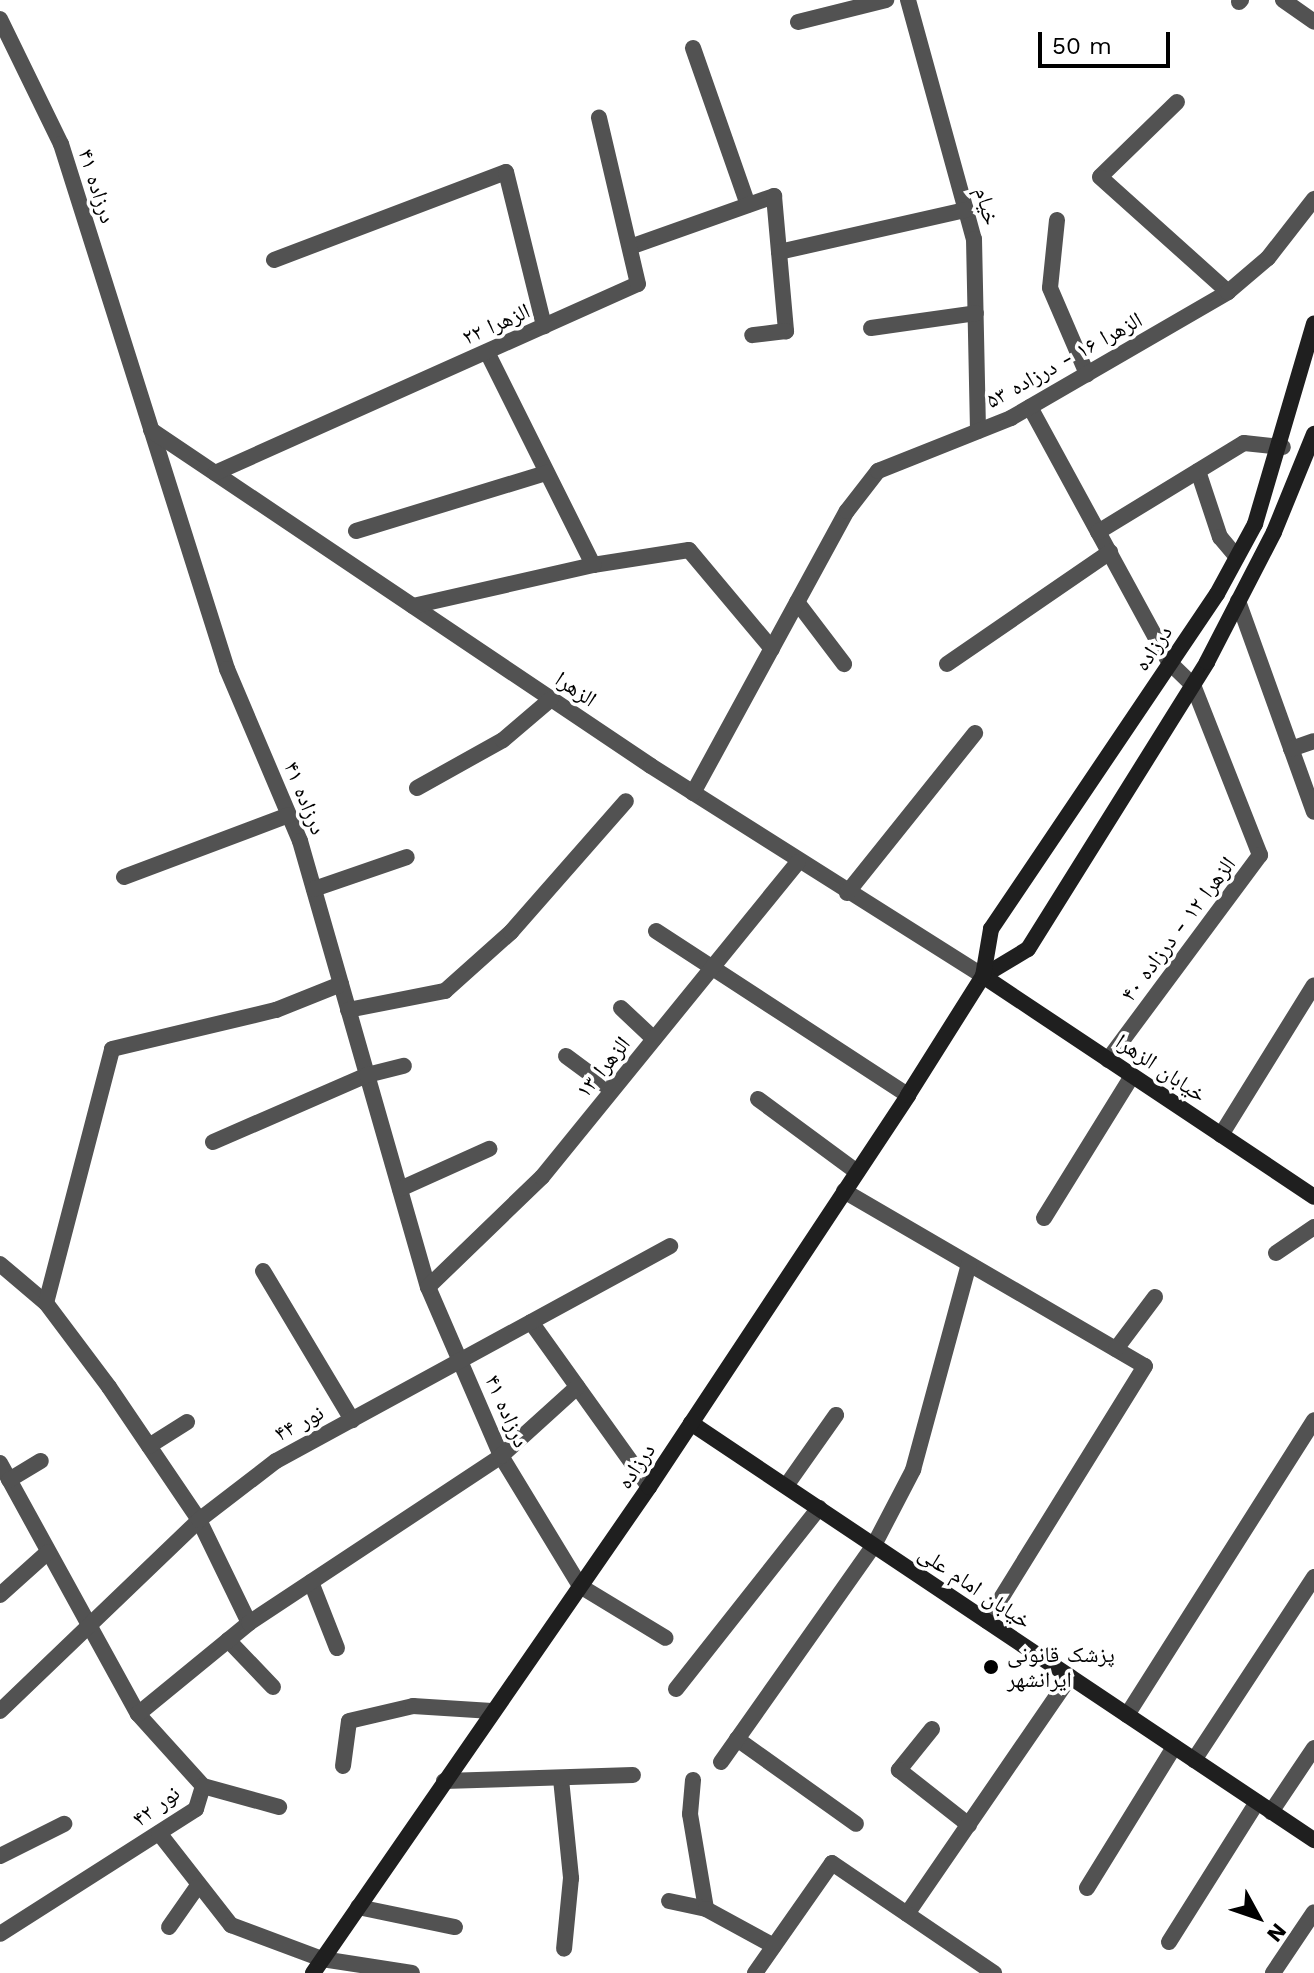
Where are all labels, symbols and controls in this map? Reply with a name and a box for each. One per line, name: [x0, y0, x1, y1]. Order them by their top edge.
scale bar: [1042, 16, 1174, 66]
text: 50 m: [1052, 32, 1112, 60]
street label: درزاده ۴۱: [73, 145, 121, 227]
street label: خیام: [969, 184, 1005, 228]
street label: الزهرا ۲۲: [458, 297, 534, 351]
street label: الزهرا ۱۶ - درزاده ۵۳: [981, 306, 1147, 414]
street label: درزاده: [1128, 620, 1178, 676]
street label: الزهرا: [550, 666, 602, 712]
street label: درزاده ۴۱: [278, 758, 332, 838]
street label: الزهرا ۱۲ - درزاده ۴۰: [1115, 851, 1241, 1007]
street label: خیابان الزهرا: [1111, 1028, 1211, 1108]
street label: الزهرا ۱۳: [570, 1031, 636, 1103]
street label: درزاده ۴۱: [479, 1371, 535, 1451]
street label: نور ۴۴: [270, 1399, 328, 1447]
street label: درزاده: [611, 1438, 661, 1494]
street label: خیابان امام علی: [914, 1540, 1036, 1634]
place label: پزشک قانونی ایرانشهر: [1007, 1641, 1115, 1692]
marker: پزشک قانونی ایرانشهر: [982, 1658, 1000, 1676]
street label: نور ۴۲: [127, 1780, 185, 1832]
north arrow: [1218, 1877, 1298, 1957]
text: N: [1262, 1918, 1292, 1947]

